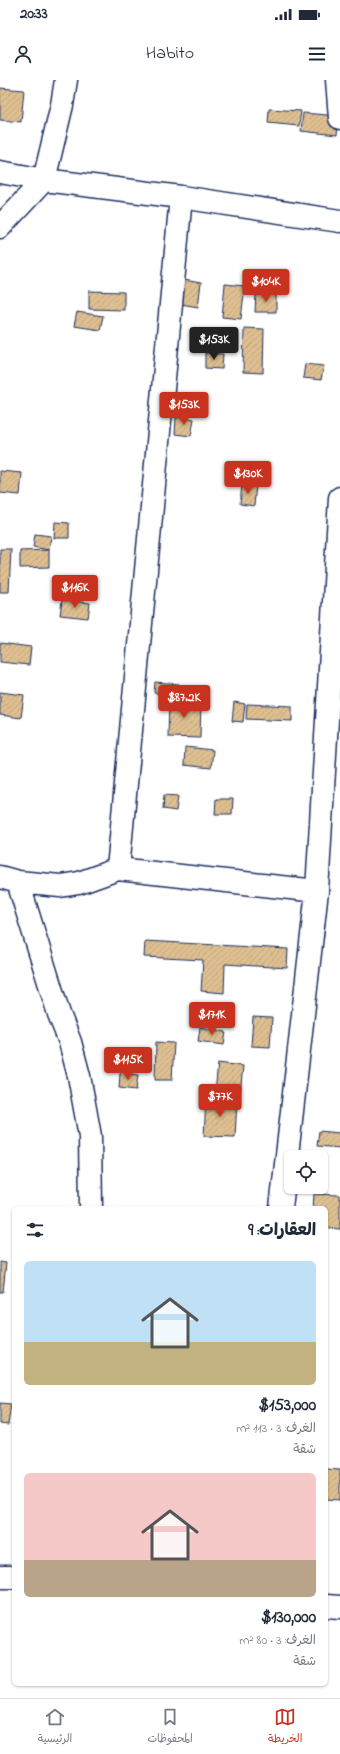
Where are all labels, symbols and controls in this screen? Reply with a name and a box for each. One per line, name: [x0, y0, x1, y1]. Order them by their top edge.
text: 20:33: [20, 3, 48, 25]
text: Habito: [146, 41, 194, 67]
icon: person: [12, 43, 34, 65]
icon: menu: [306, 43, 328, 65]
pin: $104K: [238, 269, 294, 303]
text: $104K: [251, 272, 281, 291]
pin: $153K: [186, 327, 242, 361]
text: $153K: [198, 330, 230, 349]
pin: $153K: [156, 392, 212, 426]
text: $153K: [168, 395, 200, 414]
pin: $130K: [220, 461, 276, 495]
text: $130K: [233, 464, 263, 483]
pin: $116K: [47, 575, 103, 609]
text: $116K: [61, 578, 89, 597]
pin: $87.2K: [151, 685, 217, 719]
text: $87.2K: [167, 688, 201, 707]
pin: $171K: [184, 1002, 240, 1036]
text: $171K: [198, 1005, 226, 1024]
pin: $115K: [100, 1047, 156, 1081]
text: $115K: [113, 1050, 143, 1069]
pin: $77K: [196, 1084, 244, 1118]
text: $77K: [208, 1087, 232, 1106]
map controls: [284, 1150, 328, 1194]
button: locate: [284, 1150, 328, 1194]
text: العقارات: 9: [248, 1218, 316, 1243]
icon: filters: [24, 1219, 46, 1241]
icon: home: [134, 1287, 206, 1359]
text: $153,000: [259, 1393, 316, 1418]
text: الغرف: 3 · 113 m²: [236, 1419, 316, 1438]
text: شقة: [293, 1440, 316, 1459]
icon: home: [134, 1499, 206, 1571]
text: $130,000: [261, 1605, 316, 1630]
text: الغرف: 3 · 80 m²: [239, 1631, 316, 1650]
text: شقة: [293, 1652, 316, 1671]
tab: الرئيسية: [38, 1706, 72, 1748]
tab: المحفوظات: [147, 1706, 193, 1748]
tab: الخريطة: [268, 1706, 302, 1748]

